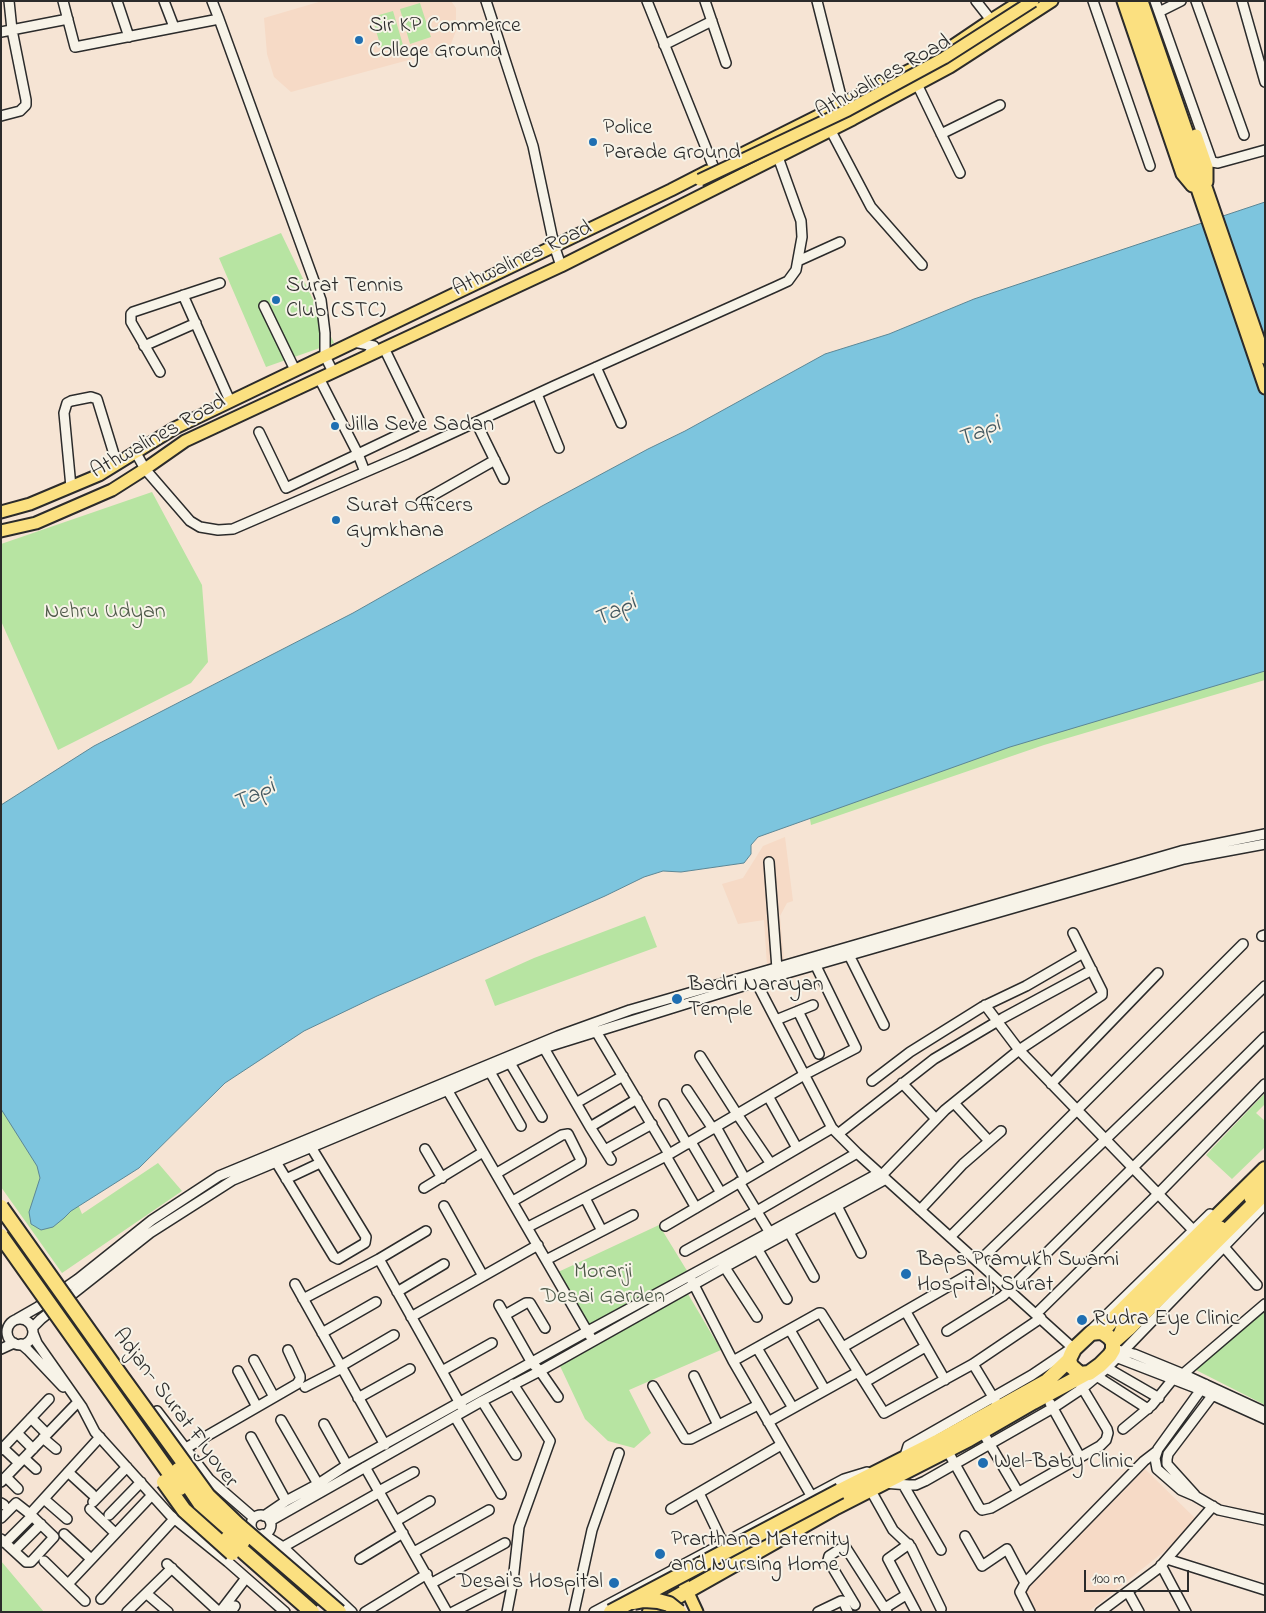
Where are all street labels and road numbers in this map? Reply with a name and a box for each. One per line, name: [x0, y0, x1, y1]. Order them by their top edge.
street label: Athwalines Road: [812, 30, 956, 126]
street label: Athwalines Road: [449, 216, 597, 304]
street label: Athwalines Road: [87, 390, 231, 486]
street label: Adjan- Surat Flyover: [105, 1324, 243, 1494]

